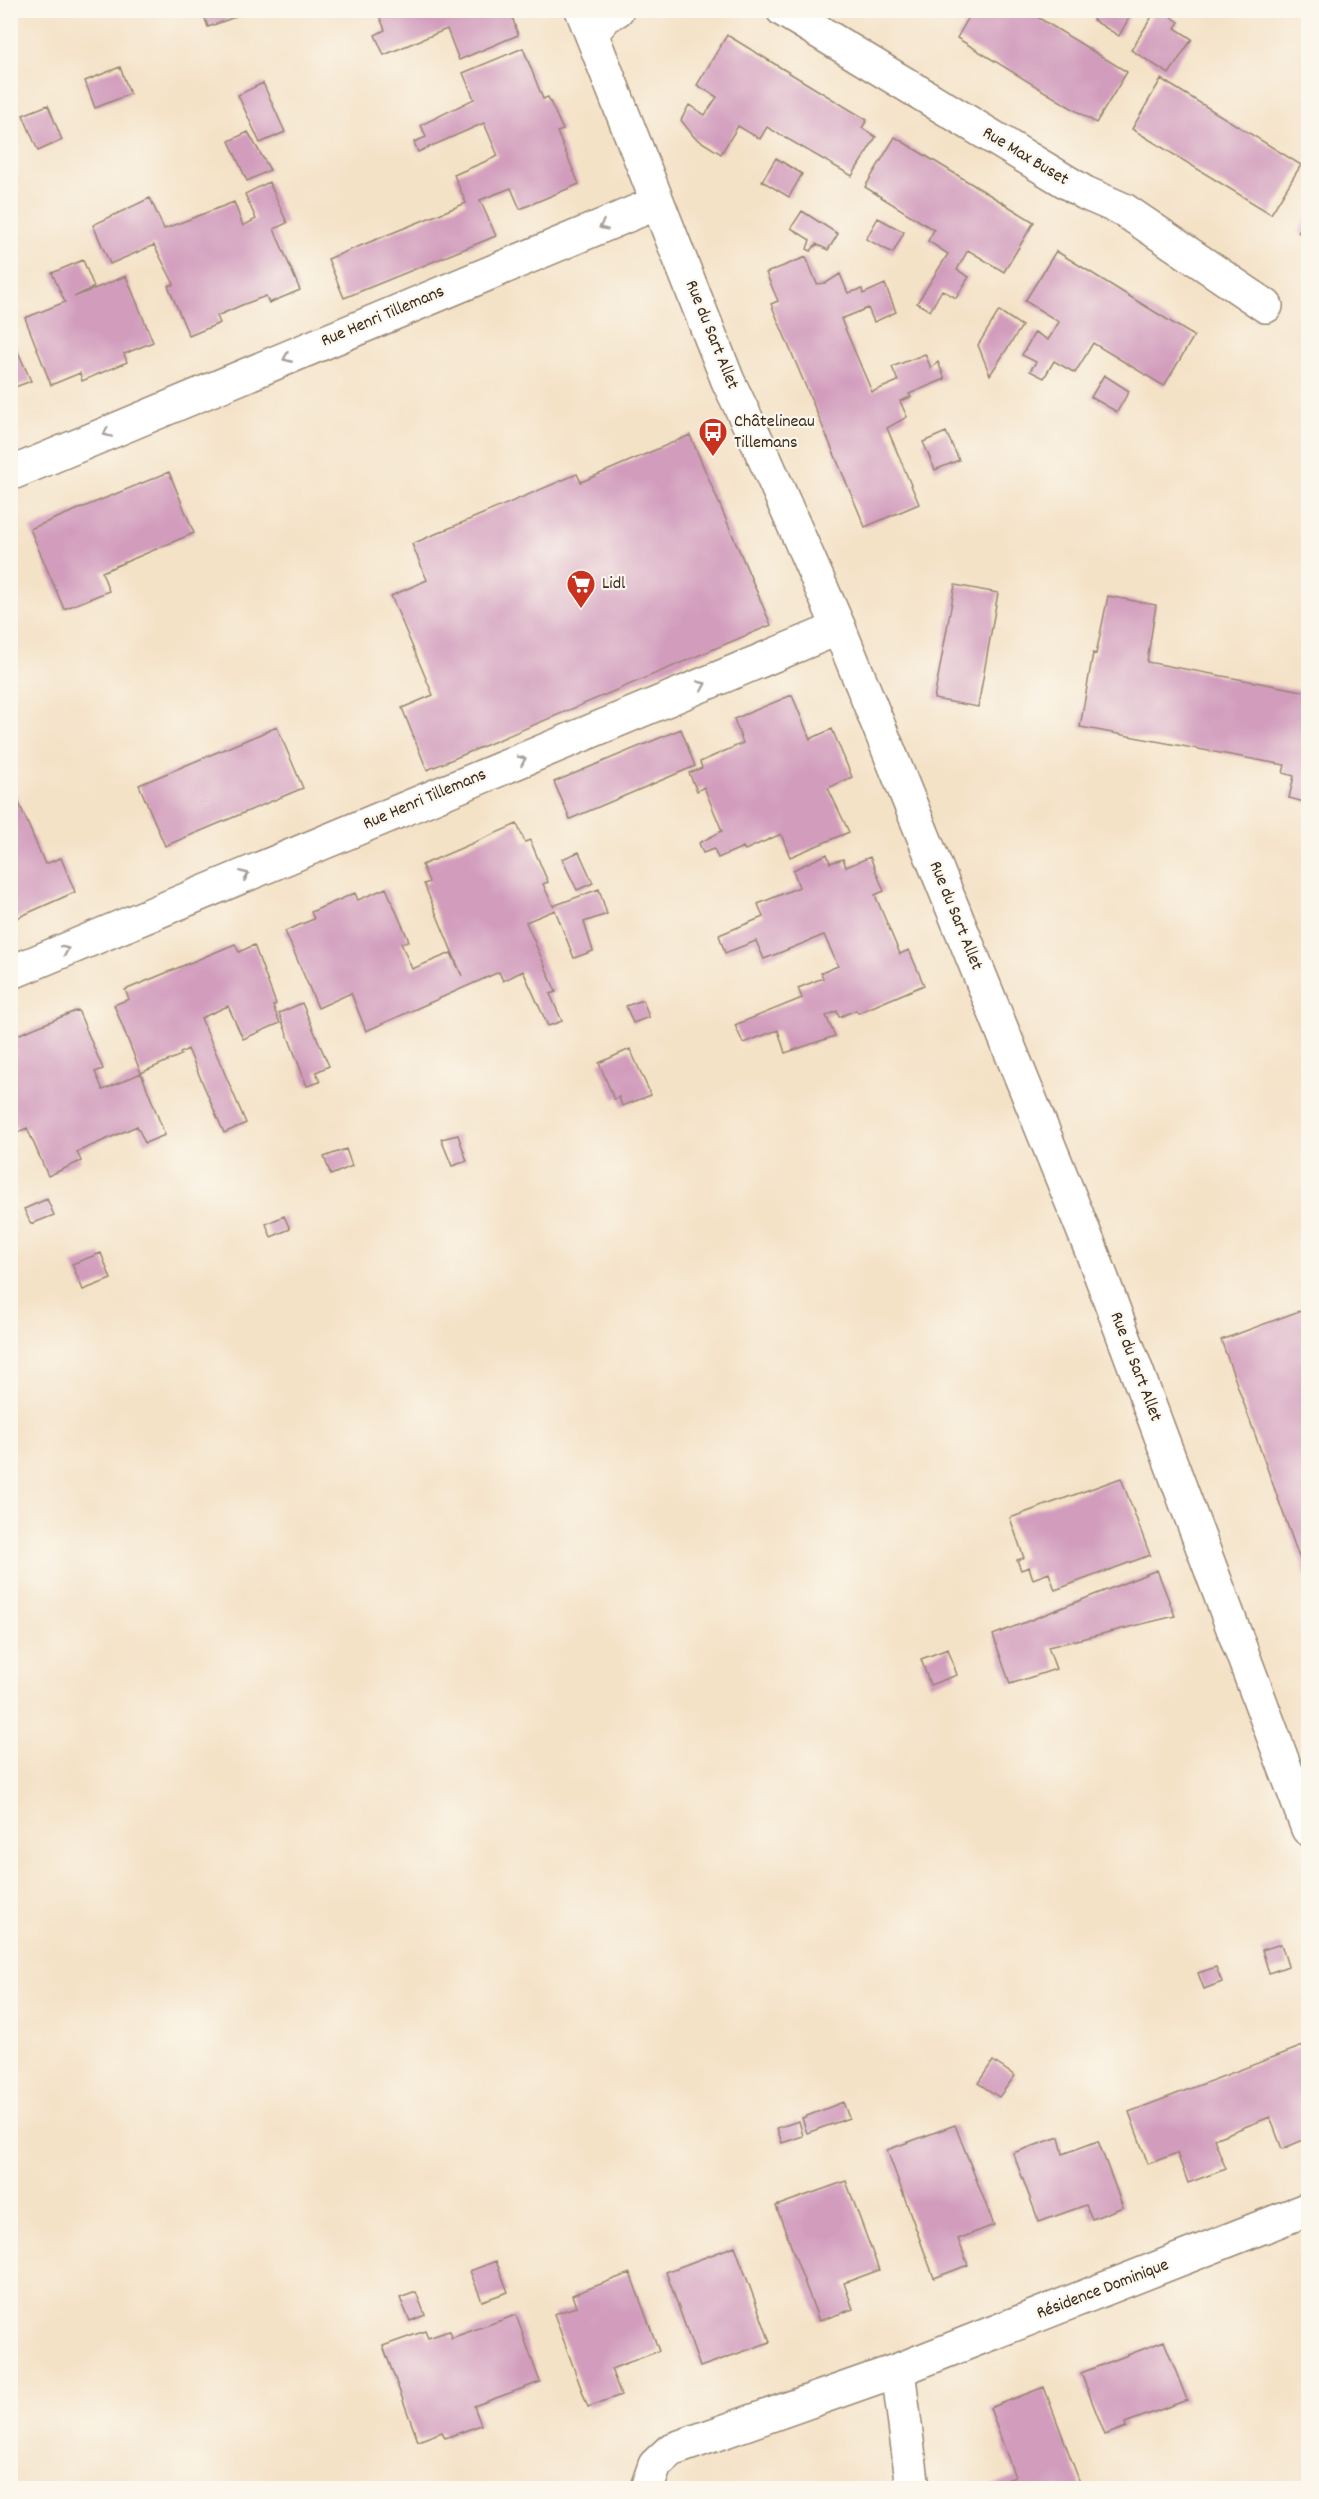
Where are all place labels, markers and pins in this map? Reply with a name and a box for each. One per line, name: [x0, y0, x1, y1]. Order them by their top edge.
place label: Châtelineau Tillemans: [734, 410, 815, 456]
bus stop icon: Châtelineau Tillemans: [697, 416, 729, 458]
supermarket icon: Lidl: [565, 568, 597, 610]
place label: Lidl: [602, 572, 626, 597]

